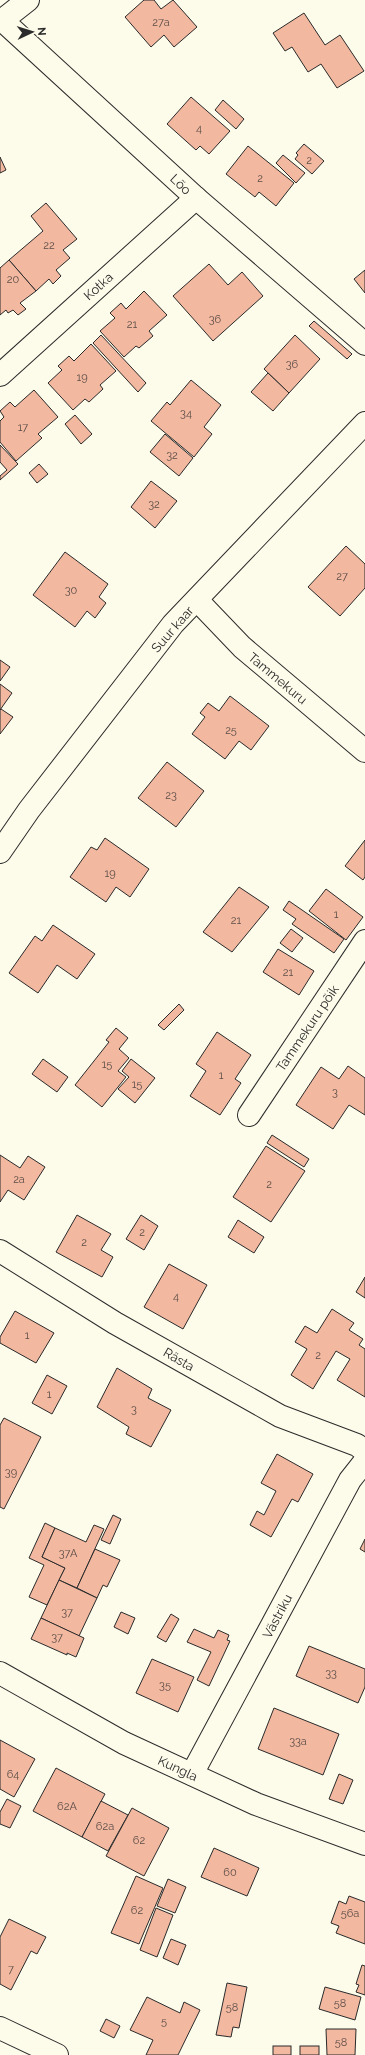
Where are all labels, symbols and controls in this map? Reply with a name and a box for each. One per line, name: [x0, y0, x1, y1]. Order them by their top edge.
north arrow: [12, 12, 52, 52]
house number: 27a: [152, 16, 170, 29]
text: N: [35, 27, 48, 36]
house number: 4: [196, 122, 202, 135]
house number: 2: [306, 154, 312, 167]
street label: Lõo: [167, 171, 194, 198]
house number: 2: [257, 172, 263, 185]
house number: 22: [43, 239, 55, 252]
street label: Kotka: [81, 269, 116, 303]
house number: 20: [7, 273, 19, 286]
house number: 36: [209, 313, 222, 326]
house number: 21: [127, 318, 138, 331]
house number: 36: [286, 358, 299, 371]
house number: 19: [76, 371, 88, 384]
house number: 34: [180, 407, 192, 420]
house number: 17: [18, 421, 28, 434]
house number: 32: [166, 449, 178, 462]
house number: 32: [148, 498, 160, 511]
house number: 27: [336, 570, 348, 583]
house number: 30: [65, 584, 78, 597]
street label: Suur kaar: [148, 603, 197, 656]
street label: Tammekuru: [245, 649, 310, 707]
house number: 25: [225, 724, 237, 737]
house number: 23: [165, 789, 177, 802]
house number: 19: [104, 867, 116, 880]
house number: 1: [334, 908, 339, 921]
house number: 21: [231, 914, 242, 927]
house number: 21: [283, 966, 294, 979]
street label: Tammekuru põik: [273, 982, 342, 1074]
house number: 15: [102, 1058, 112, 1071]
house number: 1: [219, 1069, 224, 1082]
house number: 15: [132, 1078, 142, 1091]
house number: 3: [332, 1086, 338, 1099]
house number: 2a: [13, 1173, 25, 1186]
house number: 2: [266, 1178, 272, 1191]
house number: 2: [139, 1226, 145, 1239]
house number: 2: [81, 1236, 87, 1249]
house number: 4: [173, 1290, 179, 1303]
house number: 1: [25, 1329, 30, 1342]
street label: Rästa: [161, 1345, 197, 1374]
house number: 2: [315, 1349, 321, 1362]
house number: 1: [47, 1388, 52, 1401]
house number: 3: [131, 1403, 137, 1416]
house number: 39: [5, 1466, 17, 1479]
house number: 37A: [59, 1547, 78, 1560]
street label: Västriku: [260, 1592, 295, 1641]
house number: 37: [61, 1606, 73, 1619]
house number: 37: [51, 1631, 63, 1644]
house number: 33: [325, 1667, 337, 1680]
house number: 35: [159, 1679, 171, 1692]
house number: 33a: [289, 1735, 307, 1748]
street label: Kungla: [156, 1753, 200, 1784]
house number: 64: [7, 1768, 19, 1781]
house number: 62A: [57, 1800, 77, 1813]
house number: 62a: [96, 1820, 114, 1833]
house number: 62: [133, 1834, 145, 1847]
house number: 60: [223, 1866, 237, 1879]
house number: 62: [131, 1904, 143, 1917]
house number: 56a: [341, 1907, 359, 1920]
house number: 7: [8, 1963, 14, 1976]
house number: 58: [334, 1997, 346, 2010]
house number: 58: [226, 2001, 238, 2014]
house number: 5: [161, 2015, 167, 2028]
house number: 58: [335, 2036, 347, 2049]

